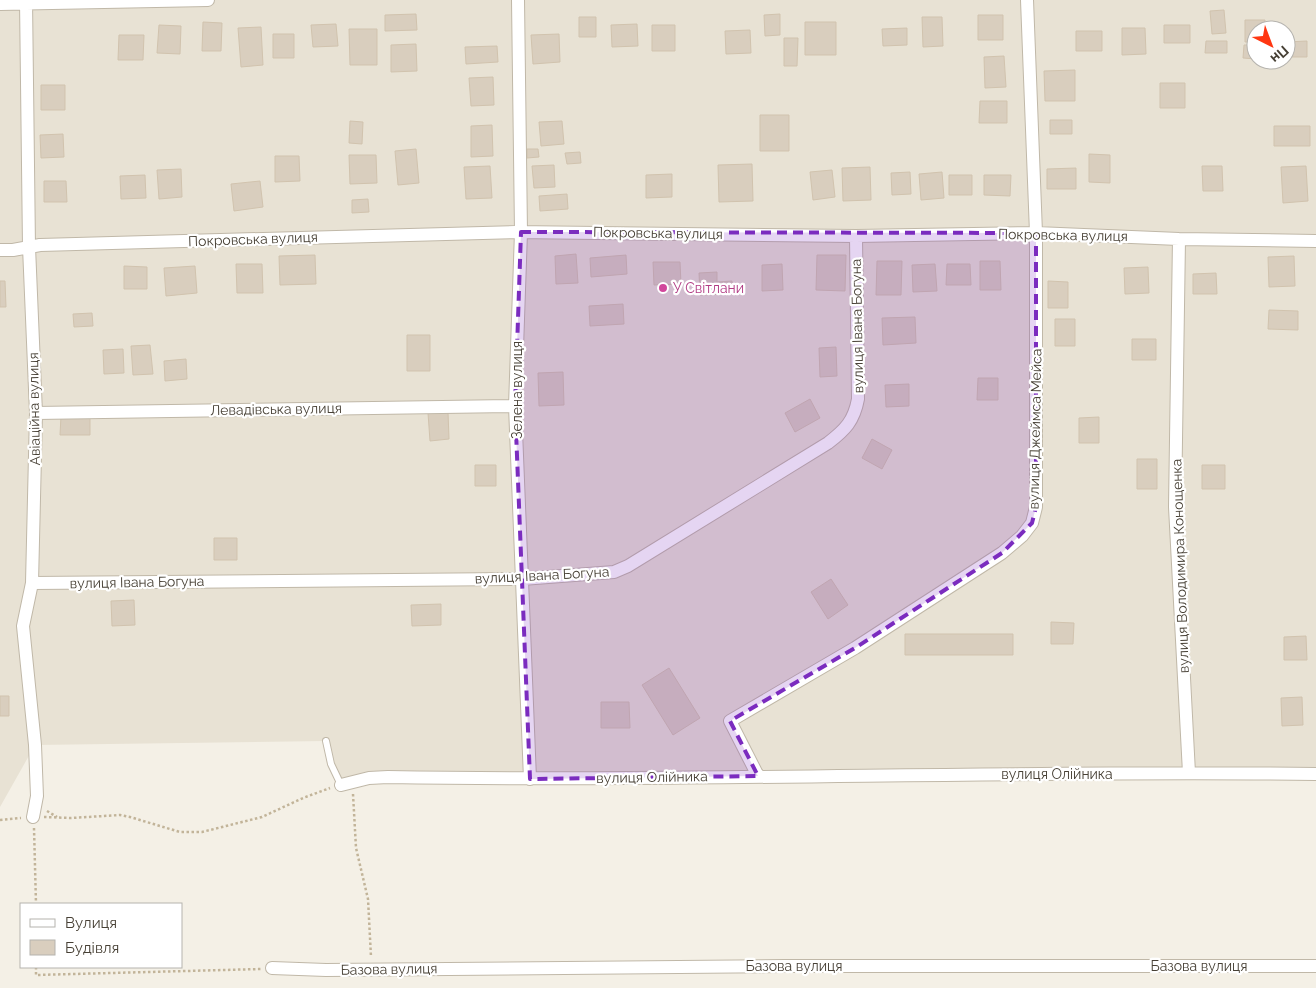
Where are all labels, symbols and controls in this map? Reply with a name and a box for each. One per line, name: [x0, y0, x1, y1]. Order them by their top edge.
north arrow: [1246, 20, 1296, 70]
text: Пн: [1267, 42, 1292, 67]
street label: Покровська вулиця: [593, 224, 723, 242]
street label: Покровська вулиця: [998, 226, 1128, 244]
street label: Покровська вулиця: [188, 229, 318, 249]
street label: вулиця Івана Богуна: [848, 258, 866, 394]
place label: У Світлани: [673, 280, 744, 296]
marker: У Світлани: [657, 282, 669, 294]
street label: Зелена вулиця: [509, 341, 525, 439]
street label: вулиця Джеймса Мейса: [1026, 348, 1044, 510]
street label: Авіаційна вулиця: [25, 352, 43, 466]
street label: Левадівська вулиця: [210, 400, 342, 418]
street label: вулиця Володимира Конощенка: [1168, 458, 1192, 674]
street label: вулиця Івана Богуна: [474, 563, 610, 587]
street label: вулиця Івана Богуна: [69, 573, 205, 591]
street label: вулиця Олійника: [1001, 766, 1113, 782]
street label: вулиця Олійника: [596, 768, 708, 786]
legend: [20, 903, 182, 968]
text: Вулиця: [65, 914, 117, 932]
text: Будівля: [65, 939, 119, 957]
street label: Базова вулиця: [746, 958, 842, 974]
street label: Базова вулиця: [1151, 958, 1247, 974]
street label: Базова вулиця: [340, 960, 438, 978]

